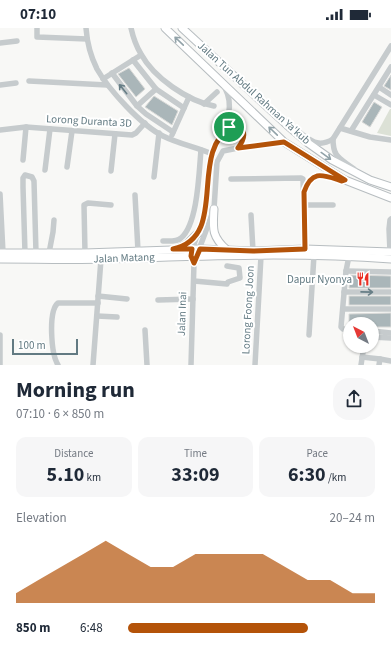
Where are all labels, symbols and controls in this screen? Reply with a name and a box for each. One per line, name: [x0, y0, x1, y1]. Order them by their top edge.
text: 07:10: [20, 4, 56, 25]
one-way arrow: [174, 36, 184, 46]
street label: Jalan Tun Abdul Rahman Ya'kub: [194, 38, 314, 148]
one-way arrow: [119, 84, 127, 95]
pin: [212, 110, 246, 144]
street label: Lorong Duranta 3D: [46, 111, 133, 131]
icon: arrive: [218, 116, 240, 138]
one-way arrow: [268, 126, 278, 136]
one-way arrow: [320, 152, 331, 160]
street label: Jalan Matang: [93, 249, 155, 267]
street label: Lorong Foong Joon: [238, 265, 258, 355]
restaurant icon: Dapur Nyonya: [355, 271, 371, 287]
place label: Dapur Nyonya: [287, 272, 352, 287]
one-way arrow: [360, 288, 373, 296]
street label: Jalan Inai: [174, 291, 190, 337]
north arrow: [343, 317, 379, 353]
map controls: [343, 317, 379, 353]
scale bar: [12, 337, 78, 356]
text: 100 m: [18, 338, 46, 353]
text: Morning run: [16, 374, 135, 406]
button: share: [333, 378, 375, 420]
text: 07:10 · 6 × 850 m: [16, 405, 104, 423]
text: Distance: [54, 446, 93, 461]
text: Time: [184, 446, 207, 461]
text: Pace: [306, 446, 328, 461]
text: 5.10: [47, 461, 84, 489]
text: 33:09: [171, 461, 220, 489]
text: 6:30: [288, 461, 326, 489]
text: km: [84, 470, 101, 485]
text: /km: [326, 470, 346, 485]
text: Elevation: [16, 509, 67, 527]
text: 20–24 m: [330, 509, 375, 527]
text: 850 m: [16, 619, 50, 637]
text: 6:48: [80, 619, 103, 637]

